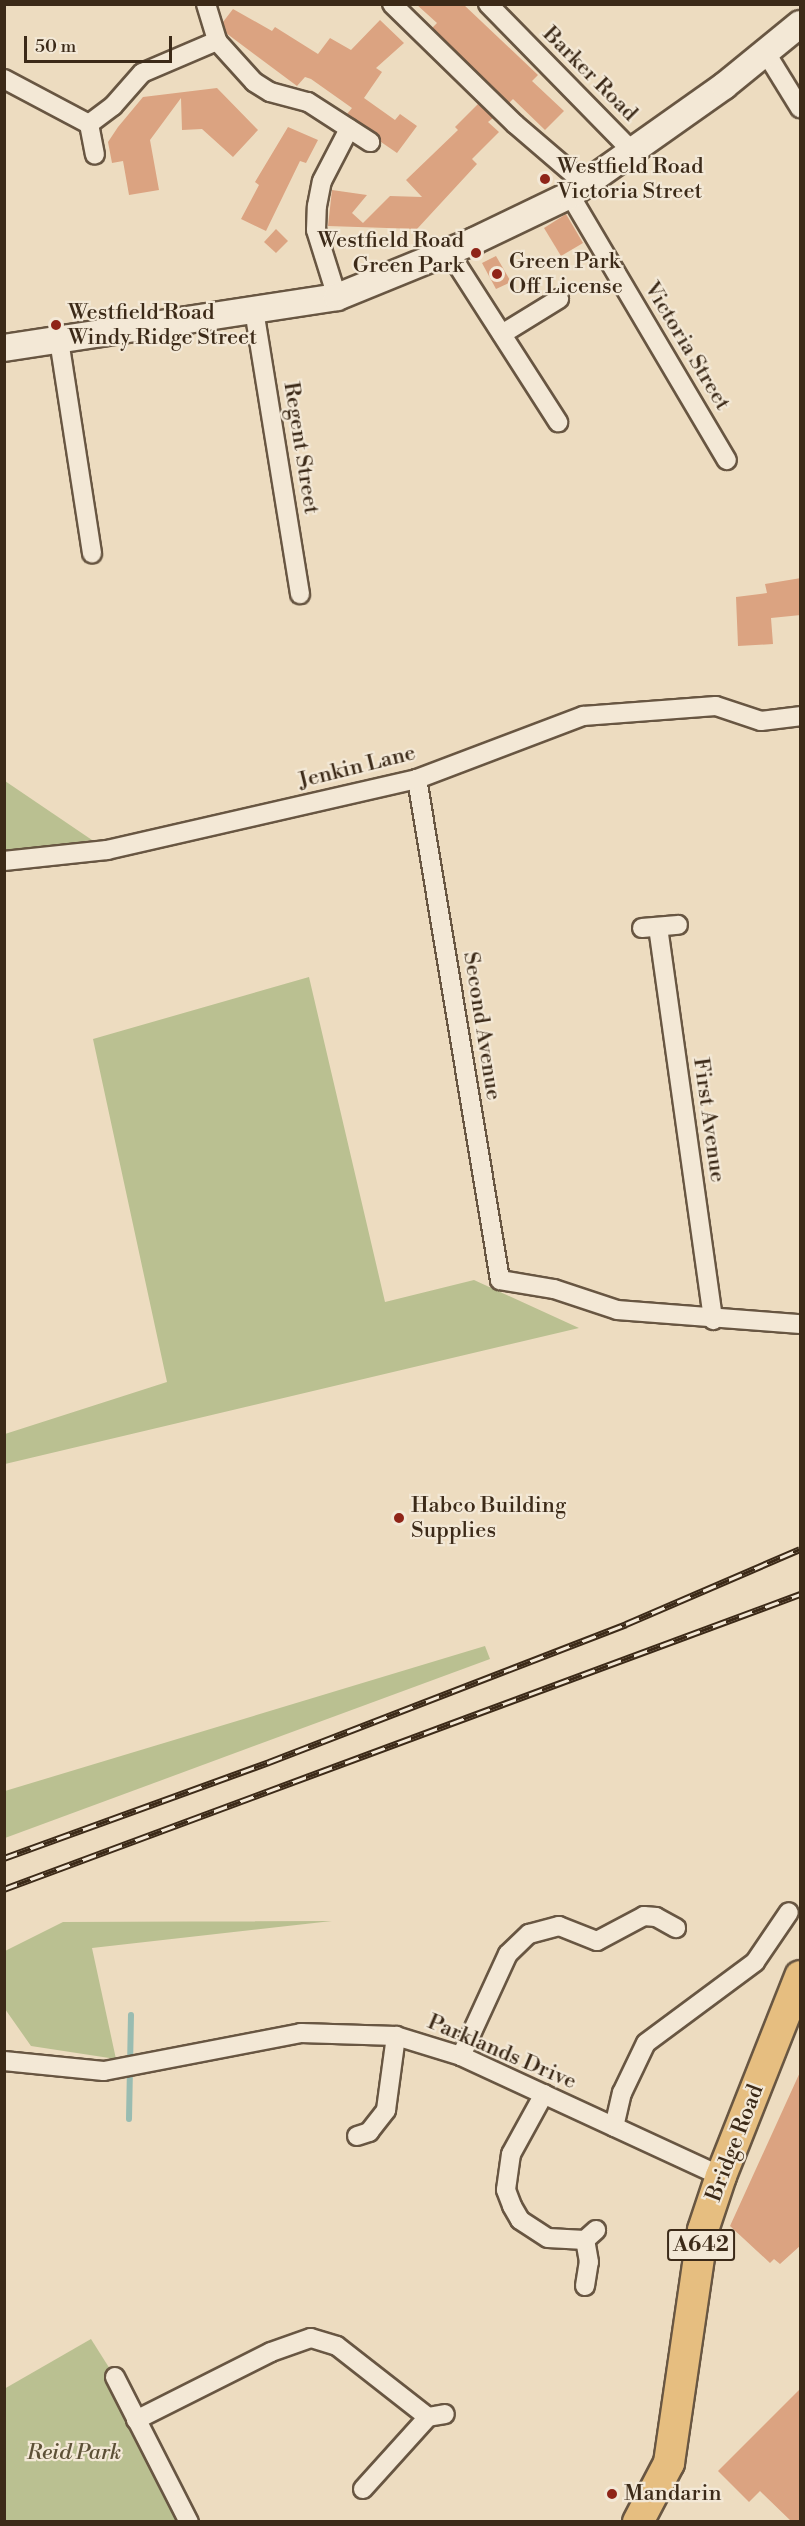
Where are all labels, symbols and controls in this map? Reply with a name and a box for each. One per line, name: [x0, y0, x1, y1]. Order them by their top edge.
street label: Barker Road: [537, 21, 643, 127]
scale bar: [27, 24, 176, 62]
text: 50 m: [35, 35, 76, 58]
place label: Westfield Road Victoria Street: [557, 153, 703, 204]
marker: Westfield Road Victoria Street: [538, 172, 552, 186]
place label: Westfield Road Green Park: [318, 227, 464, 278]
marker: Westfield Road Green Park: [469, 246, 483, 260]
place label: Green Park Off License: [509, 248, 623, 300]
marker: Green Park Off License: [490, 267, 504, 281]
street label: Victoria Street: [638, 277, 736, 415]
place label: Westfield Road Windy Ridge Street: [68, 299, 257, 350]
marker: Westfield Road Windy Ridge Street: [49, 318, 63, 332]
street label: Regent Street: [278, 380, 324, 516]
street label: Jenkin Lane: [296, 740, 418, 794]
street label: Second Avenue: [457, 950, 507, 1102]
street label: First Avenue: [687, 1056, 731, 1184]
place label: Habco Building Supplies: [411, 1492, 566, 1544]
marker: Habco Building Supplies: [392, 1511, 406, 1525]
street label: Parklands Drive: [424, 2009, 580, 2095]
street label: Bridge Road: [701, 2081, 769, 2205]
road number: A642: [666, 2227, 736, 2263]
park label: Reid Park: [27, 2440, 121, 2466]
place label: Mandarin: [624, 2481, 722, 2507]
marker: Mandarin: [605, 2487, 619, 2501]

